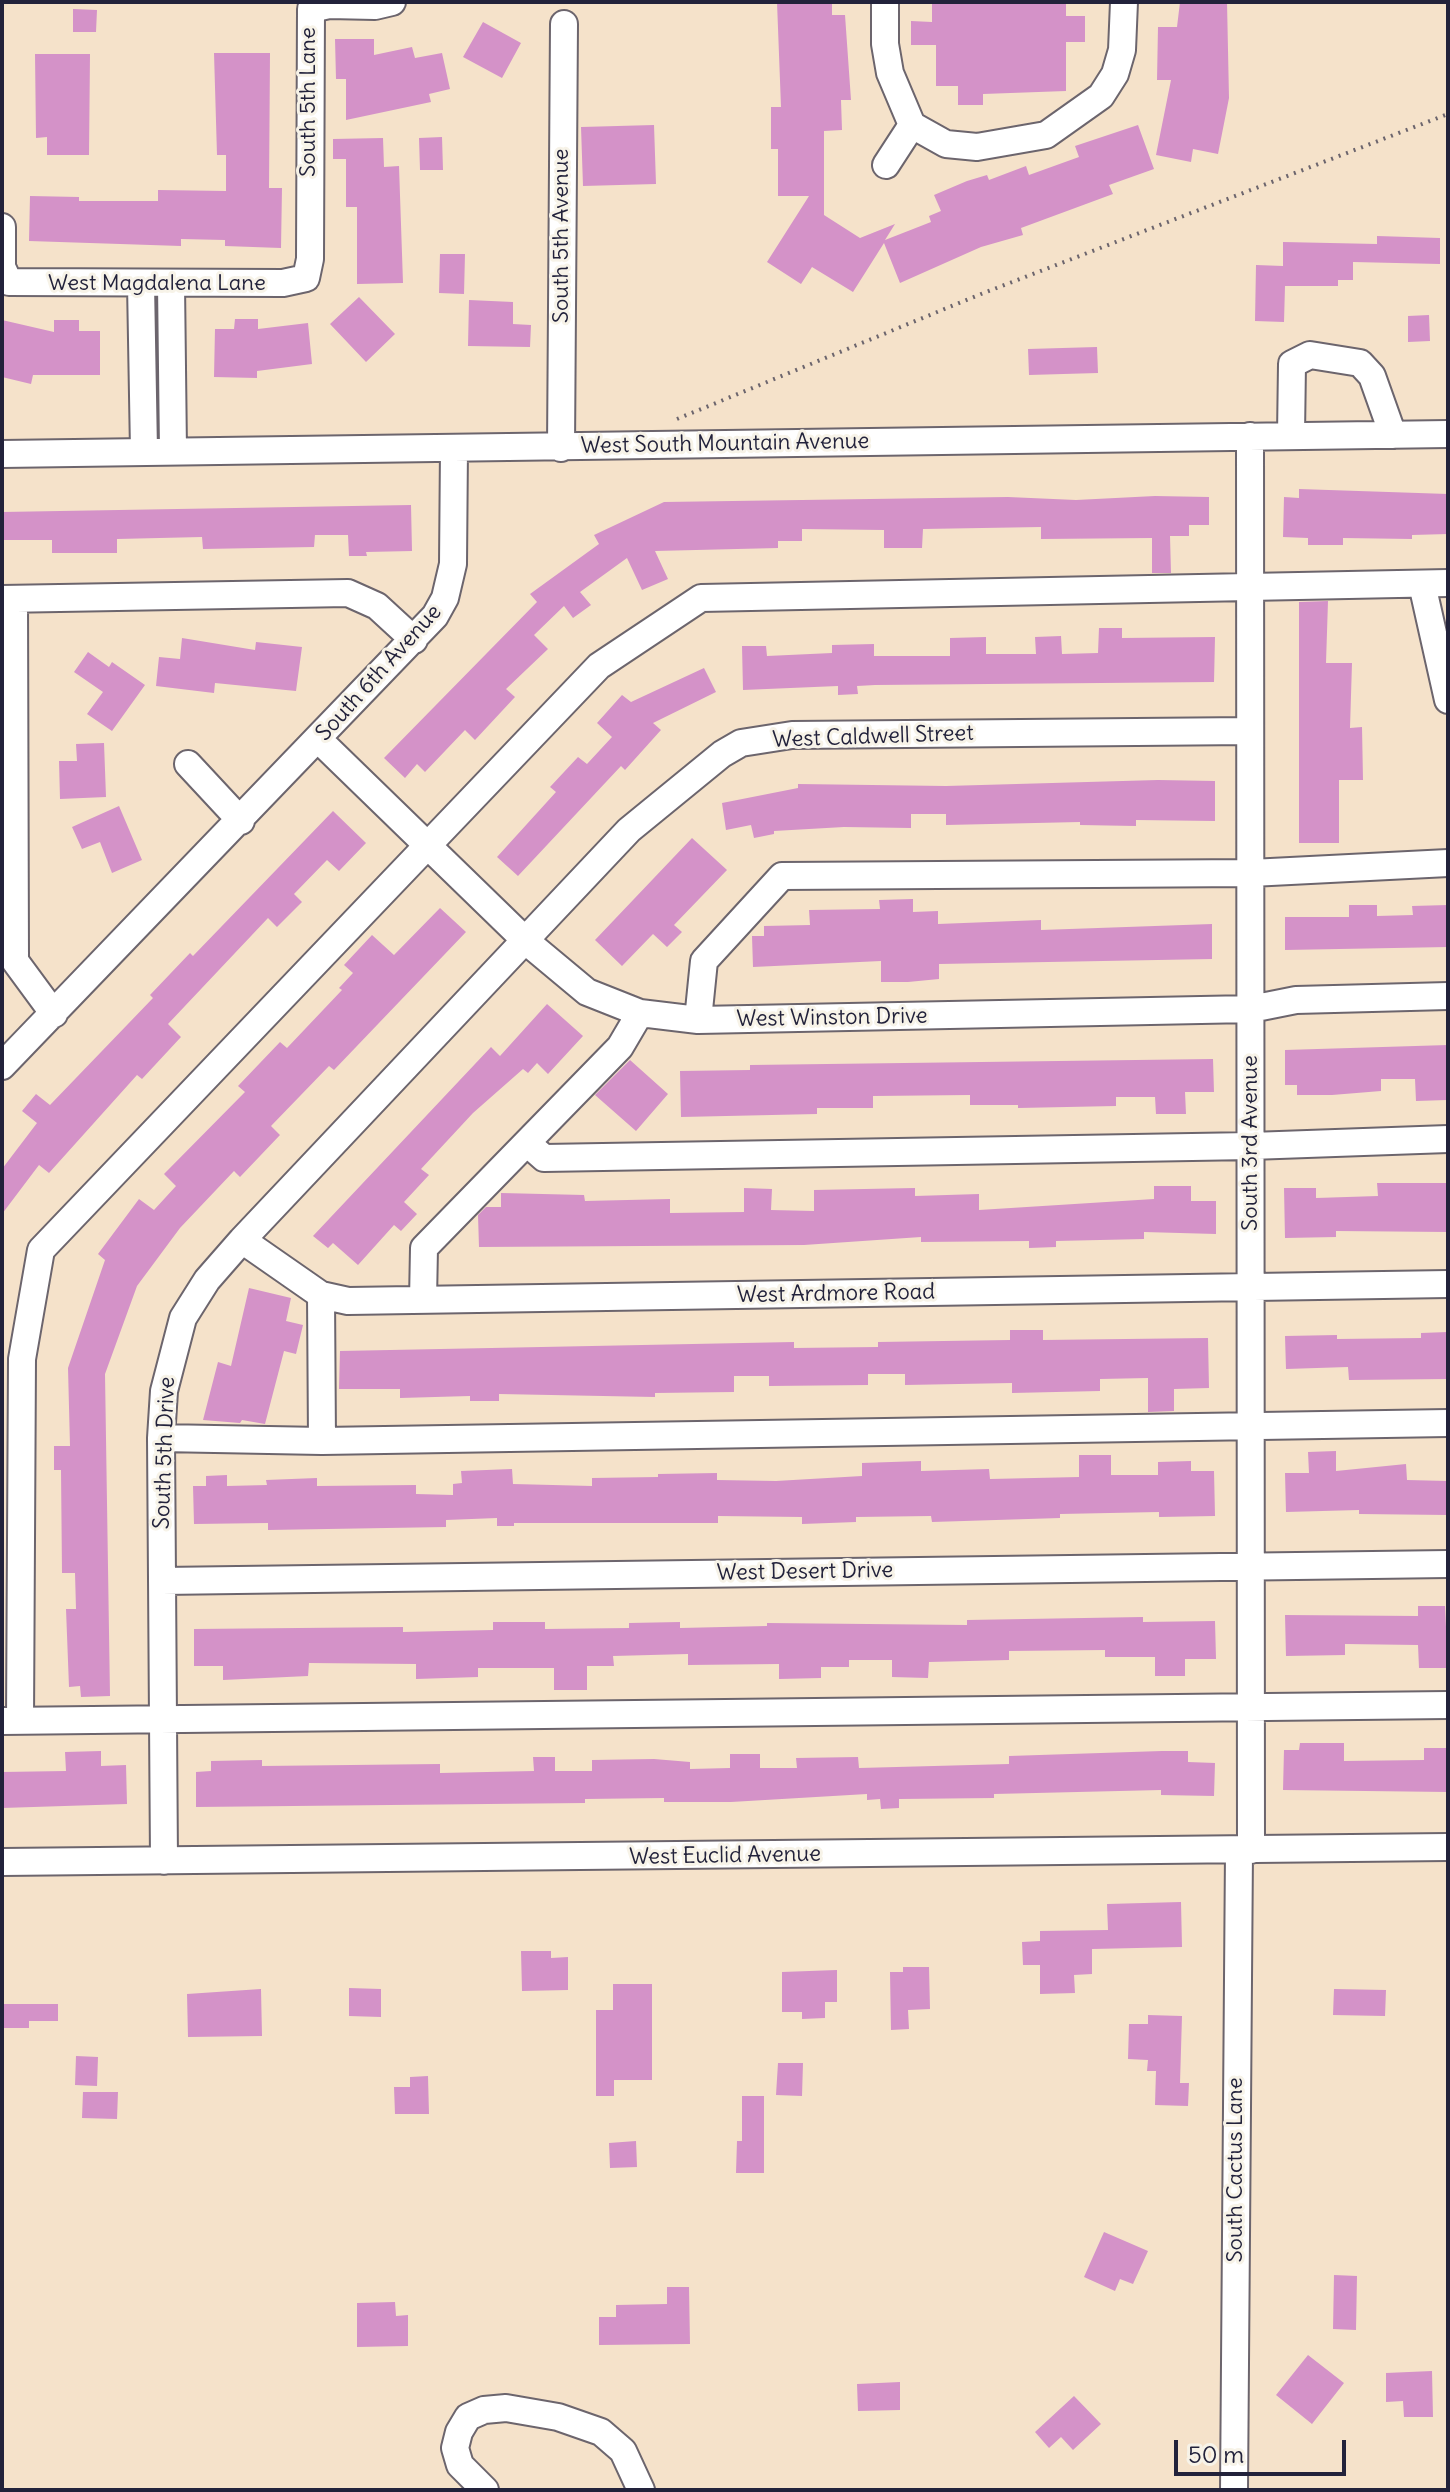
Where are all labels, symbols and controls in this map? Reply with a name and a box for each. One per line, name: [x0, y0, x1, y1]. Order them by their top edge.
street label: South 5th Lane: [296, 27, 322, 177]
street label: South 5th Avenue: [549, 149, 575, 323]
street label: West Magdalena Lane: [48, 271, 266, 297]
street label: West South Mountain Avenue: [581, 428, 869, 460]
street label: South 6th Avenue: [311, 599, 447, 747]
street label: West Caldwell Street: [772, 720, 974, 754]
street label: West Winston Drive: [736, 1003, 928, 1033]
street label: South 3rd Avenue: [1238, 1055, 1264, 1231]
street label: West Ardmore Road: [737, 1279, 935, 1309]
street label: South 5th Drive: [149, 1376, 181, 1530]
street label: West Desert Drive: [716, 1557, 894, 1587]
street label: West Euclid Avenue: [629, 1841, 821, 1871]
street label: South Cactus Lane: [1223, 2077, 1249, 2263]
scale bar: [1178, 2424, 1350, 2474]
text: 50 m: [1188, 2439, 1244, 2469]

